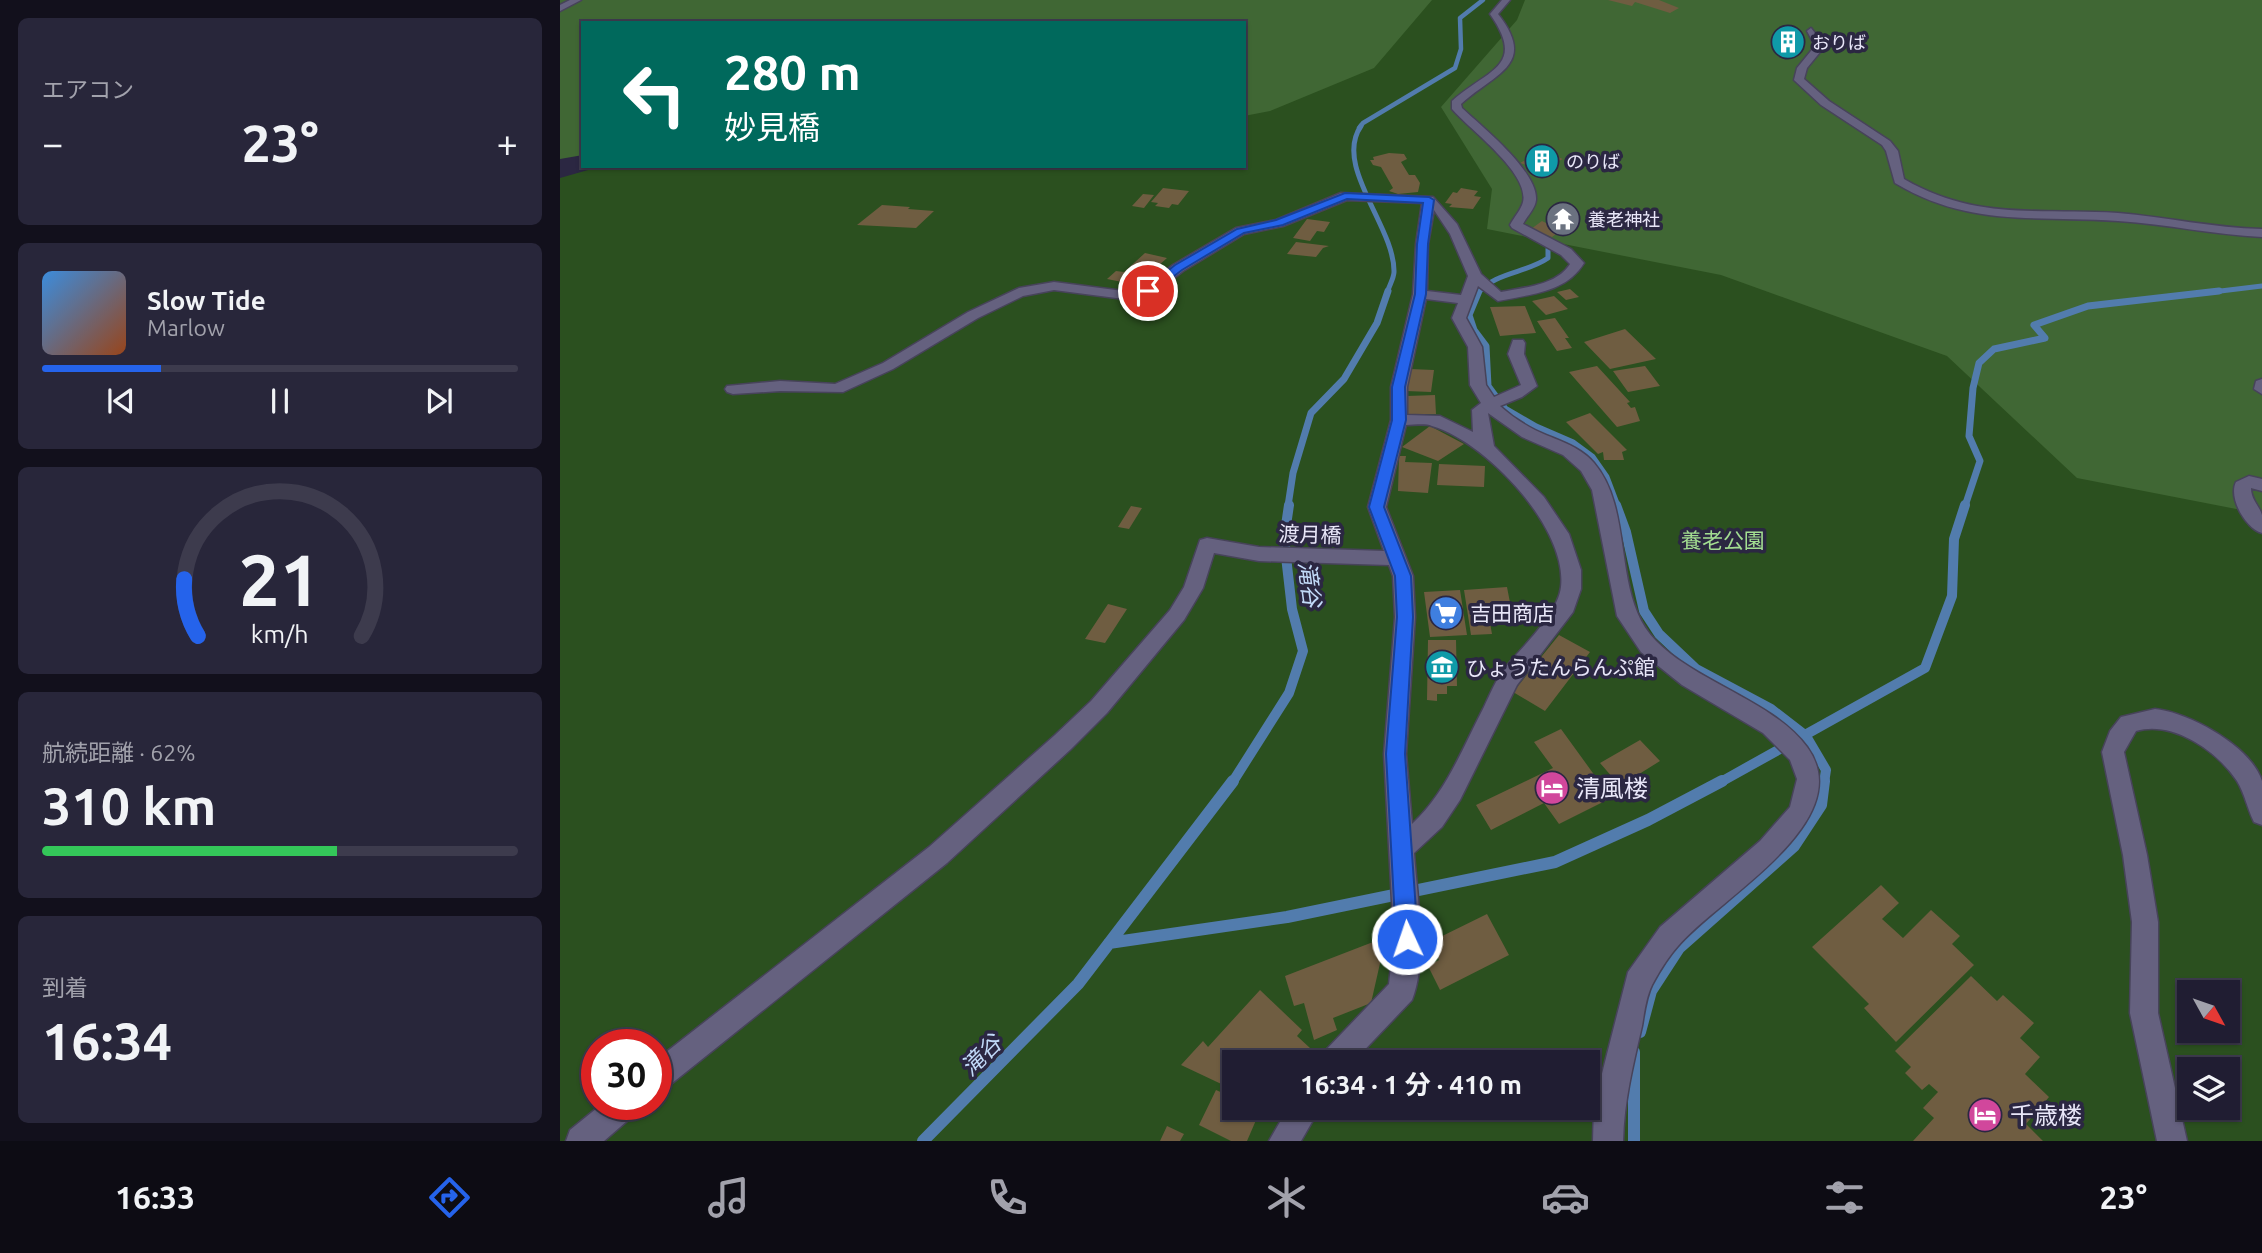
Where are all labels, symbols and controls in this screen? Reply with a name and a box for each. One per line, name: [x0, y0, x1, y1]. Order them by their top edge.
building icon: おりば: [1769, 23, 1807, 61]
place label: おりば: [1812, 32, 1866, 52]
text: 280 m: [724, 44, 861, 99]
icon: left: [609, 49, 700, 140]
text: エアコン: [42, 77, 134, 102]
text: 妙見橋: [724, 109, 820, 145]
text: 23°: [241, 114, 319, 172]
text: −: [42, 122, 63, 164]
text: +: [497, 122, 518, 164]
building icon: のりば: [1523, 142, 1561, 180]
place label: のりば: [1566, 151, 1620, 171]
temple icon: 養老神社: [1544, 200, 1582, 238]
place label: 養老神社: [1588, 209, 1660, 229]
pin: [1118, 261, 1178, 321]
icon: arrive: [1129, 272, 1167, 310]
text: Slow Tide: [147, 286, 266, 315]
text: Marlow: [147, 315, 225, 340]
icon: previous: [102, 382, 140, 420]
icon: pause: [261, 382, 299, 420]
icon: next: [420, 382, 458, 420]
street label: 渡月橋: [1278, 521, 1342, 547]
park label: 養老公園: [1681, 528, 1765, 552]
text: 21: [239, 539, 321, 621]
water label: 滝谷: [1294, 559, 1326, 610]
supermarket icon: 吉田商店: [1427, 594, 1465, 632]
place label: 吉田商店: [1470, 601, 1554, 625]
text: km/h: [251, 620, 309, 648]
museum icon: ひょうたんらんぷ館: [1423, 648, 1461, 686]
place label: ひょうたんらんぷ館: [1466, 655, 1655, 679]
text: 航続距離 · 62%: [42, 740, 195, 765]
hotel icon: 清風楼: [1533, 769, 1571, 807]
place label: 清風楼: [1576, 775, 1648, 802]
text: 310 km: [42, 777, 216, 835]
position arrow: [1370, 902, 1444, 976]
text: 到着: [42, 975, 88, 1000]
north arrow: [2177, 980, 2240, 1043]
map controls: [2177, 980, 2240, 1120]
text: 16:34: [42, 1012, 172, 1070]
water label: 滝谷: [956, 1028, 1008, 1080]
speed limit sign: 30: [581, 1029, 672, 1120]
button: layers: [2177, 1057, 2240, 1120]
text: 16:34 · 1 分 · 410 m: [1300, 1070, 1522, 1099]
hotel icon: 千歳楼: [1966, 1096, 2004, 1134]
place label: 千歳楼: [2010, 1102, 2082, 1129]
icon: directions: [425, 1173, 474, 1222]
icon: music: [704, 1173, 753, 1222]
icon: phone: [983, 1173, 1032, 1222]
icon: climate: [1262, 1173, 1311, 1222]
icon: car: [1541, 1173, 1590, 1222]
icon: filters: [1820, 1173, 1869, 1222]
text: 16:33: [115, 1179, 195, 1215]
text: 23°: [2100, 1179, 2147, 1215]

